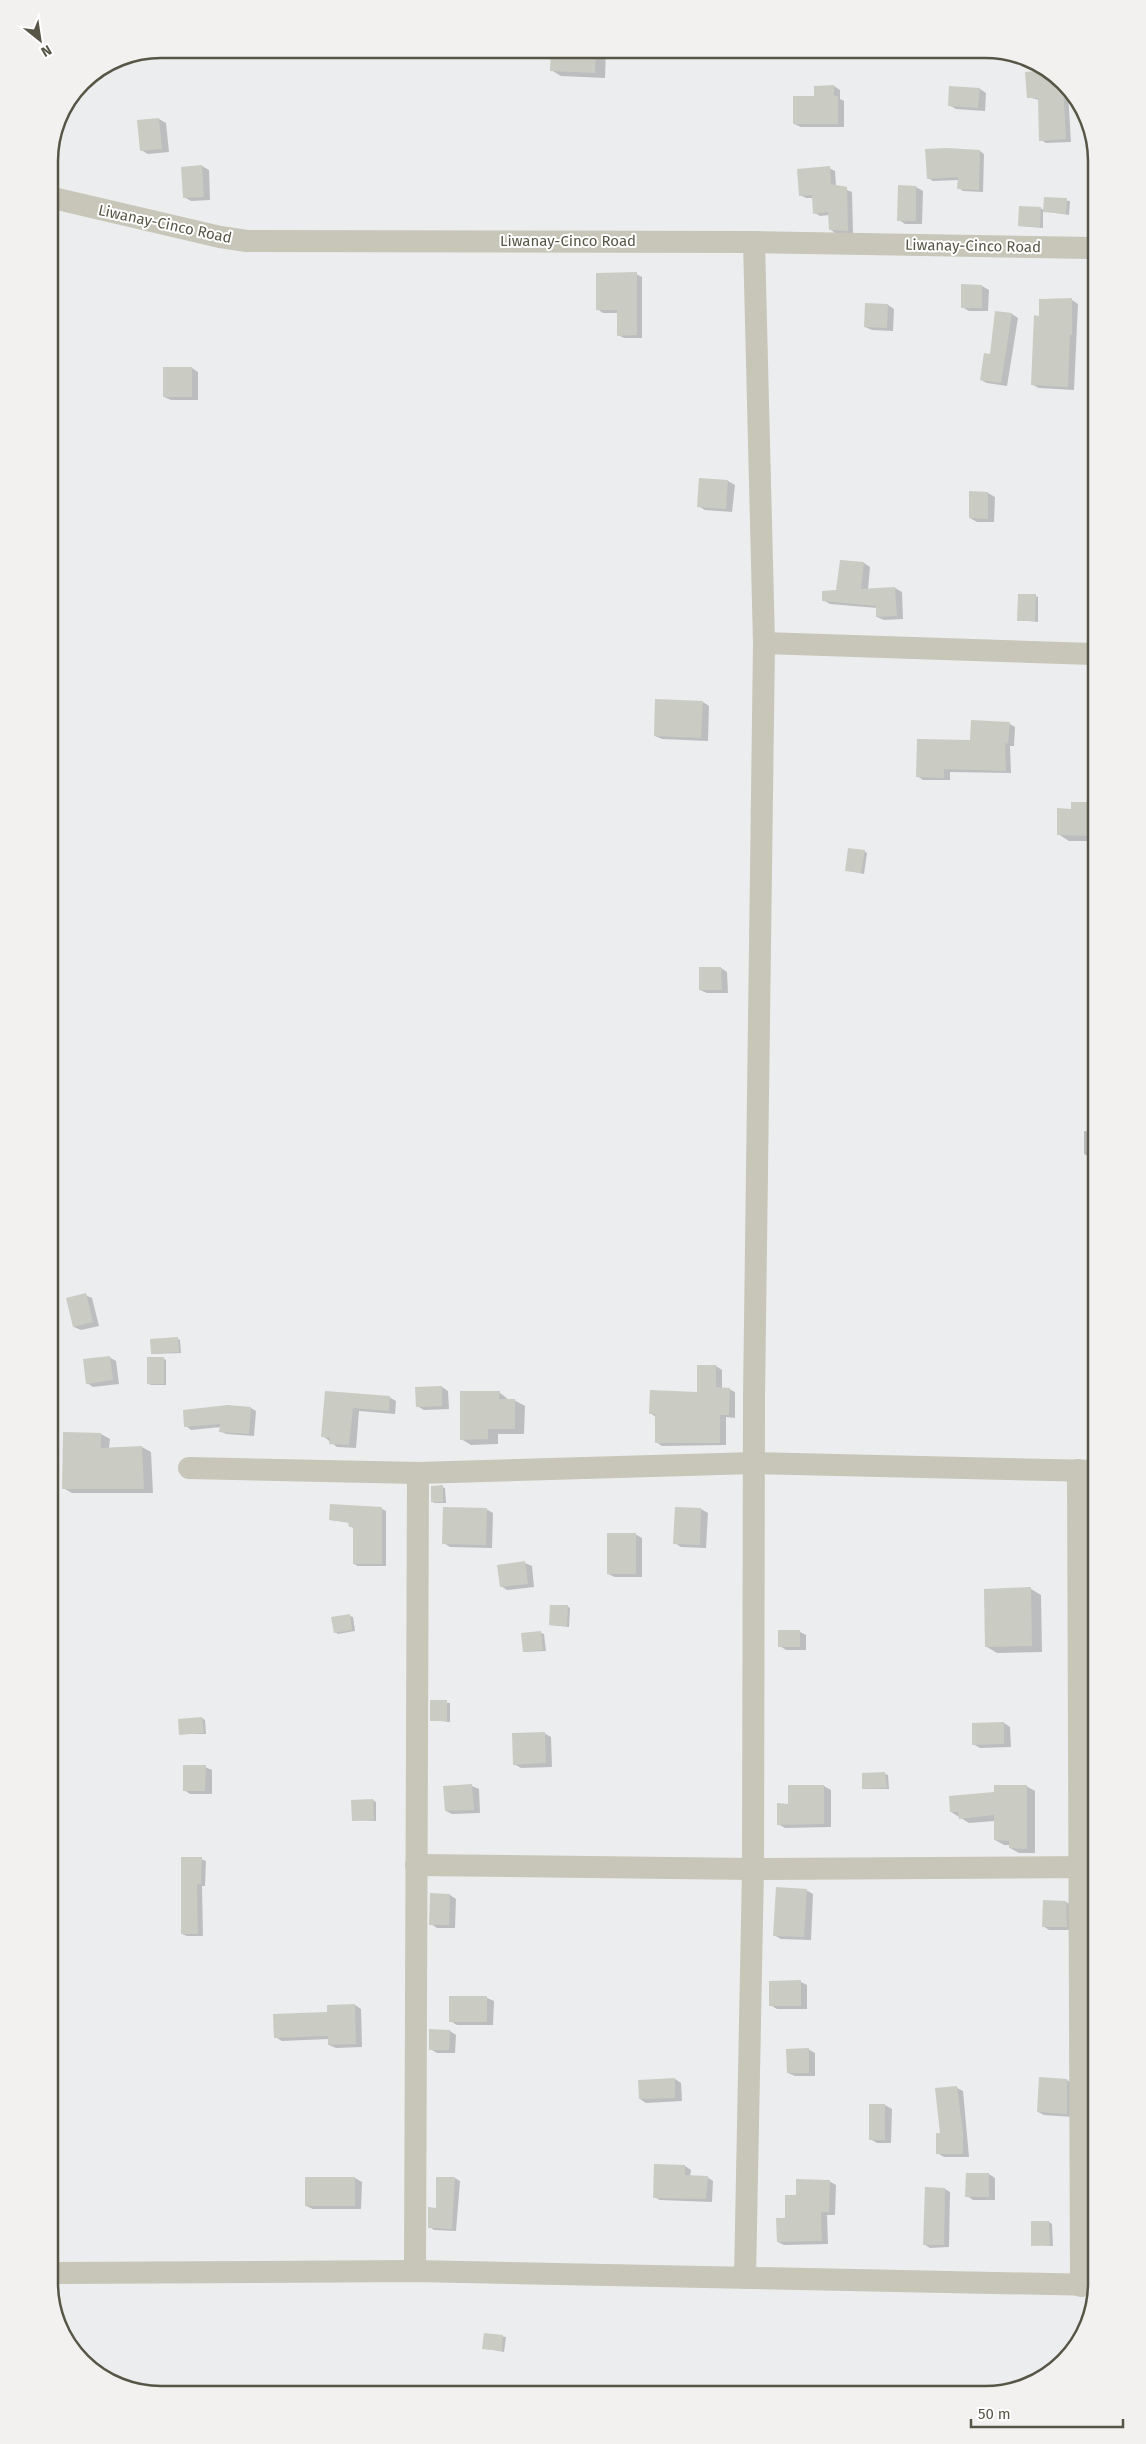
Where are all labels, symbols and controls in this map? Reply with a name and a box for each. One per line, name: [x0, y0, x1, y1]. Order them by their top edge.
north arrow: [15, 15, 65, 65]
text: N: [38, 41, 55, 61]
street label: Liwanay-Cinco Road: [97, 201, 233, 247]
street label: Liwanay-Cinco Road: [500, 232, 636, 250]
street label: Liwanay-Cinco Road: [905, 236, 1041, 256]
scale bar: [971, 2396, 1124, 2428]
text: 50 m: [978, 2405, 1011, 2423]

